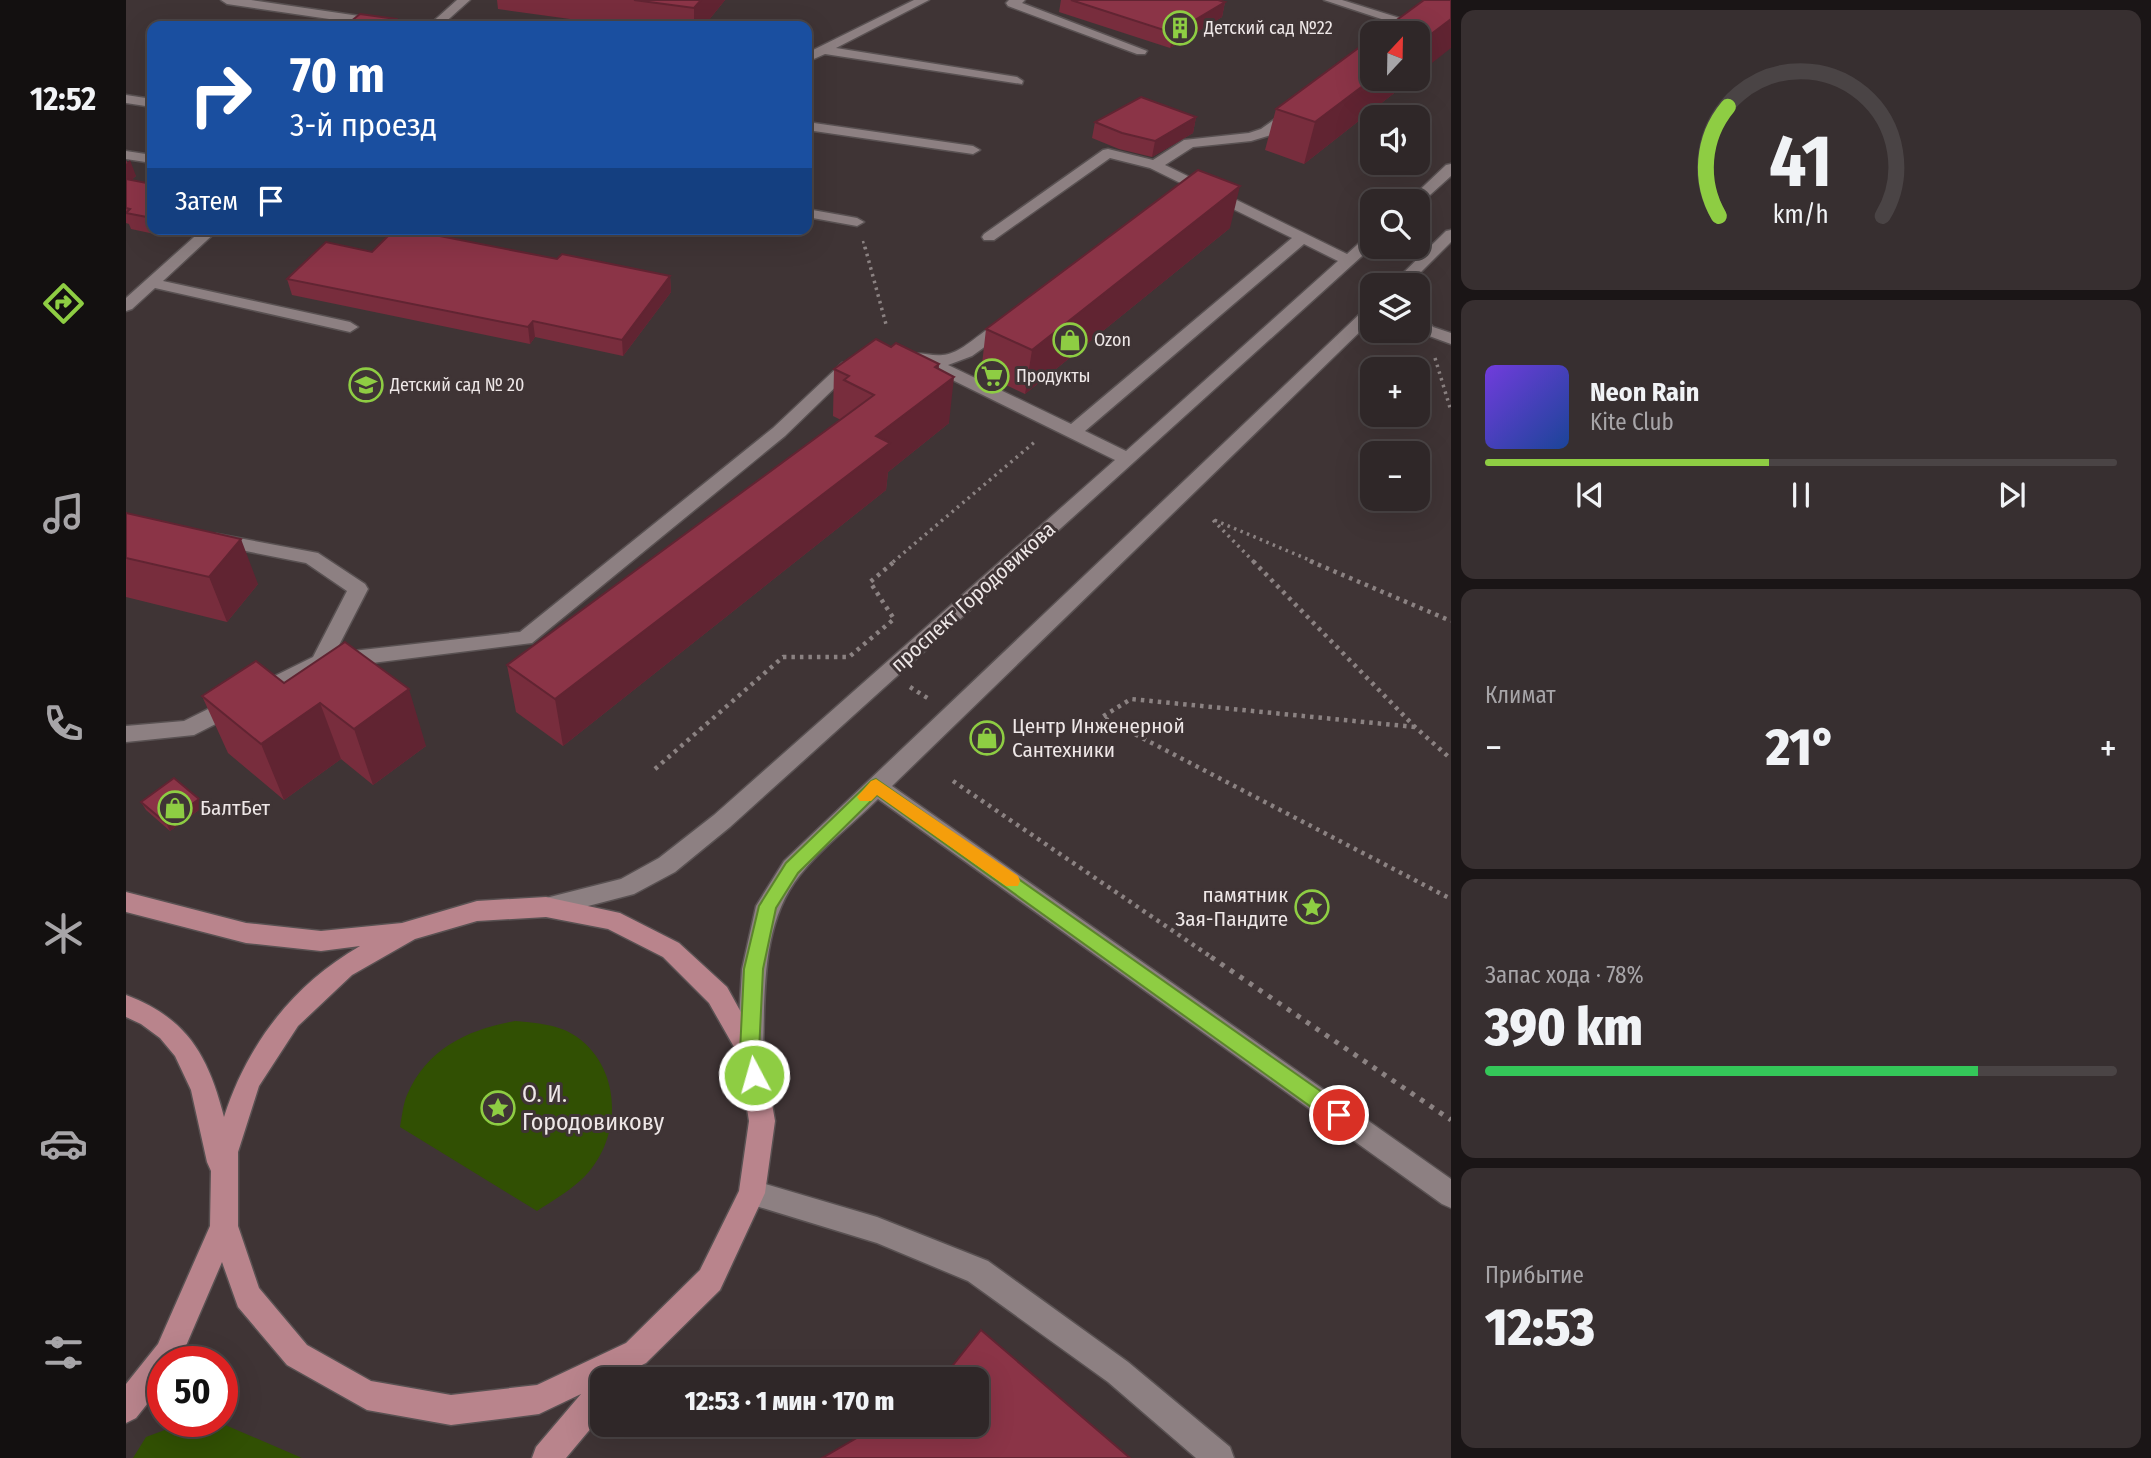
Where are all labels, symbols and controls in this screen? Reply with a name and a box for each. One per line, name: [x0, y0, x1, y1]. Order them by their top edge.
building icon: Детский сад №22: [1161, 9, 1199, 47]
place label: Детский сад №22: [1203, 17, 1333, 39]
north arrow: [1360, 21, 1430, 91]
map controls: [1360, 21, 1430, 511]
text: 70 m: [290, 46, 385, 105]
icon: right: [175, 49, 266, 140]
text: 12:52: [30, 80, 96, 118]
button: sound: [1360, 105, 1430, 175]
text: 3-й проезд: [290, 106, 437, 144]
text: 41: [1769, 118, 1833, 205]
icon: arrive: [252, 182, 290, 220]
text: Затем: [175, 186, 238, 217]
button: search: [1360, 189, 1430, 259]
text: km/h: [1773, 200, 1829, 230]
button: layers: [1360, 273, 1430, 343]
icon: directions: [39, 279, 88, 328]
shop icon: Ozon: [1051, 321, 1089, 359]
place label: Ozon: [1094, 329, 1131, 351]
supermarket icon: Продукты: [973, 357, 1011, 395]
button: +: [1360, 357, 1430, 427]
place label: Продукты: [1016, 365, 1091, 387]
school or university icon: Детский сад № 20: [347, 366, 385, 404]
place label: Детский сад № 20: [389, 374, 524, 396]
text: Neon Rain: [1590, 377, 1699, 408]
text: Kite Club: [1590, 408, 1674, 436]
button: −: [1360, 441, 1430, 511]
icon: previous: [1571, 476, 1609, 514]
icon: pause: [1782, 476, 1820, 514]
icon: next: [1993, 476, 2031, 514]
icon: music: [39, 489, 88, 538]
street label: проспект Городовикова: [885, 516, 1061, 678]
text: Климат: [1485, 681, 1556, 709]
icon: phone: [39, 699, 88, 748]
place label: Центр Инженерной Сантехники: [1012, 713, 1185, 763]
text: 21°: [1766, 716, 1836, 779]
shop icon: Центр Инженерной Сантехники: [968, 719, 1006, 757]
text: −: [1485, 725, 1502, 771]
text: +: [2100, 725, 2117, 771]
shop icon: БалтБет: [156, 789, 194, 827]
place label: БалтБет: [200, 795, 271, 821]
place label: памятник Зая-Пандите: [1175, 882, 1288, 932]
place icon: памятник Зая-Пандите: [1293, 888, 1331, 926]
icon: climate: [39, 909, 88, 958]
text: Запас хода · 78%: [1485, 961, 1644, 989]
text: 390 km: [1485, 996, 1643, 1059]
position arrow: [717, 1038, 791, 1112]
place label: О. И. Городовикову: [522, 1080, 664, 1136]
pin: [1309, 1085, 1369, 1145]
place icon: О. И. Городовикову: [479, 1089, 517, 1127]
icon: arrive: [1320, 1096, 1358, 1134]
icon: car: [39, 1119, 88, 1168]
text: Прибытие: [1485, 1261, 1584, 1289]
text: 12:53: [1485, 1296, 1595, 1359]
icon: filters: [39, 1328, 88, 1377]
speed limit sign: 50: [147, 1346, 238, 1437]
text: 12:53 · 1 мин · 170 m: [685, 1386, 894, 1417]

